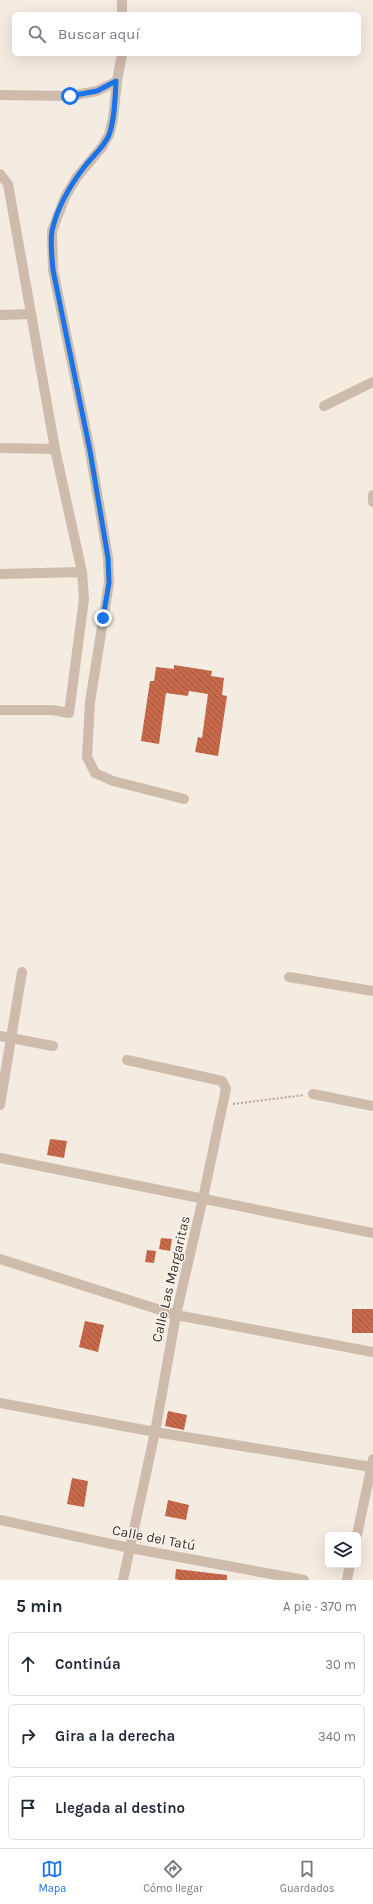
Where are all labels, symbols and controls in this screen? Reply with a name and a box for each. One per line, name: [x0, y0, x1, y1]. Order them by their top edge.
search box: [12, 12, 361, 56]
icon: search: [26, 23, 48, 45]
text: Buscar aquí: [58, 25, 140, 43]
route start: [61, 87, 79, 105]
route end: [94, 609, 112, 627]
street label: Calle Las Margaritas: [148, 1214, 194, 1344]
street label: Calle del Tatú: [111, 1522, 197, 1554]
map controls: [325, 1532, 361, 1568]
button: layers: [325, 1532, 361, 1568]
text: 5 min: [16, 1596, 63, 1616]
text: A pie · 370 m: [283, 1599, 357, 1614]
icon: ahead: [17, 1653, 39, 1675]
text: Continúa: [55, 1655, 121, 1673]
text: 30 m: [325, 1657, 356, 1672]
icon: right: [17, 1725, 39, 1747]
text: Gira a la derecha: [55, 1727, 175, 1745]
text: 340 m: [318, 1729, 356, 1744]
icon: arrive: [17, 1797, 39, 1819]
text: Llegada al destino: [55, 1799, 185, 1817]
tab: Mapa: [38, 1858, 66, 1895]
tab: Cómo llegar: [143, 1858, 203, 1895]
tab: Guardados: [280, 1858, 335, 1895]

